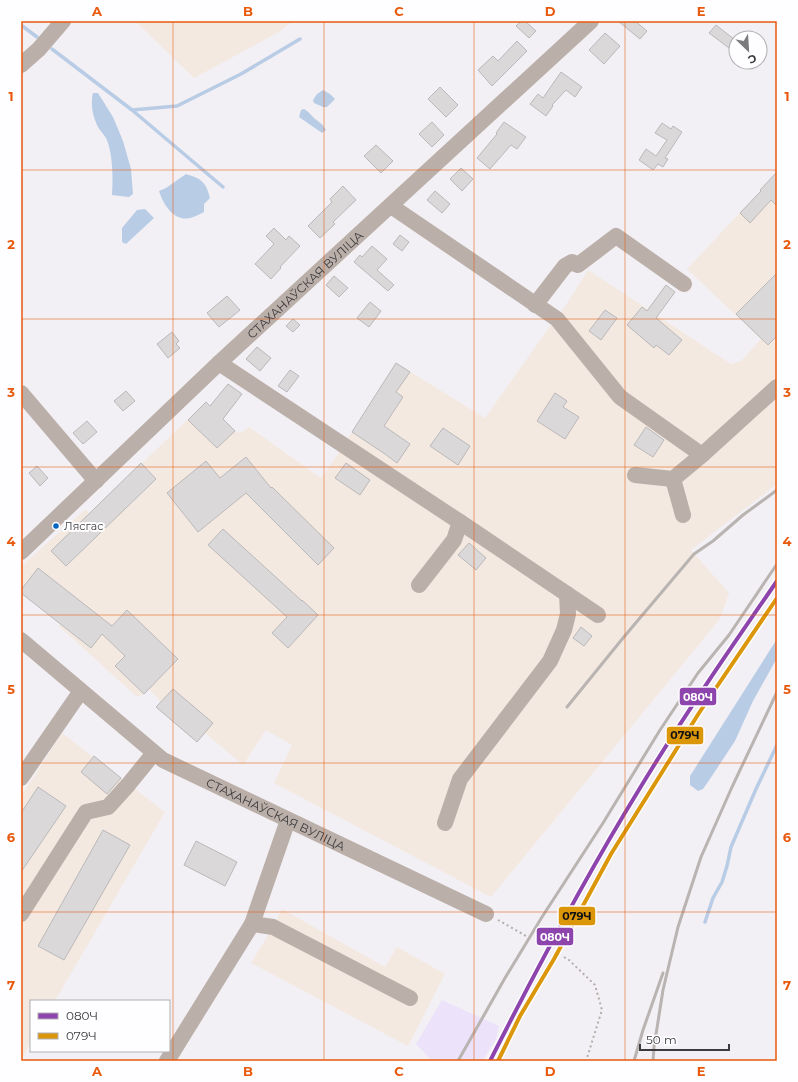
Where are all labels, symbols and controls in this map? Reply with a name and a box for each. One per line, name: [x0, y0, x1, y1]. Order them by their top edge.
text: A: [91, 3, 103, 19]
text: B: [243, 3, 253, 19]
text: C: [394, 3, 404, 19]
text: D: [545, 3, 556, 19]
text: E: [697, 3, 706, 19]
north arrow: [728, 30, 768, 70]
text: С: [746, 51, 759, 67]
text: 1: [8, 88, 14, 104]
text: 1: [784, 88, 790, 104]
street label: СТАХАНАЎСКАЯ ВУЛІЦА: [243, 227, 366, 341]
text: 2: [7, 236, 15, 252]
text: 2: [783, 236, 791, 252]
text: 3: [6, 384, 15, 400]
text: 3: [782, 384, 791, 400]
place label: Лясгас: [64, 519, 103, 533]
marker: Лясгас: [51, 521, 61, 531]
text: 4: [7, 533, 16, 549]
text: 4: [783, 533, 792, 549]
text: 5: [7, 681, 15, 697]
text: 5: [783, 681, 791, 697]
line badge: 080Ч: [679, 687, 717, 706]
text: 080Ч: [683, 690, 713, 704]
line badge: 079Ч: [666, 726, 704, 745]
text: 079Ч: [670, 728, 700, 742]
street label: СТАХАНАЎСКАЯ ВУЛІЦА: [204, 774, 348, 853]
text: 6: [7, 829, 16, 845]
text: 6: [783, 829, 792, 845]
line badge: 079Ч: [558, 906, 596, 926]
text: 079Ч: [562, 909, 592, 923]
line badge: 080Ч: [536, 927, 574, 946]
text: 080Ч: [540, 930, 570, 944]
text: 7: [7, 977, 15, 993]
text: 7: [783, 977, 791, 993]
legend: [30, 1000, 170, 1052]
text: 080Ч: [66, 1008, 98, 1023]
scale bar: [640, 1026, 729, 1052]
text: 079Ч: [66, 1028, 97, 1043]
text: 50 m: [646, 1032, 677, 1047]
text: A: [91, 1063, 103, 1079]
text: B: [243, 1063, 253, 1079]
text: C: [394, 1063, 404, 1079]
text: D: [545, 1063, 556, 1079]
text: E: [697, 1063, 706, 1079]

